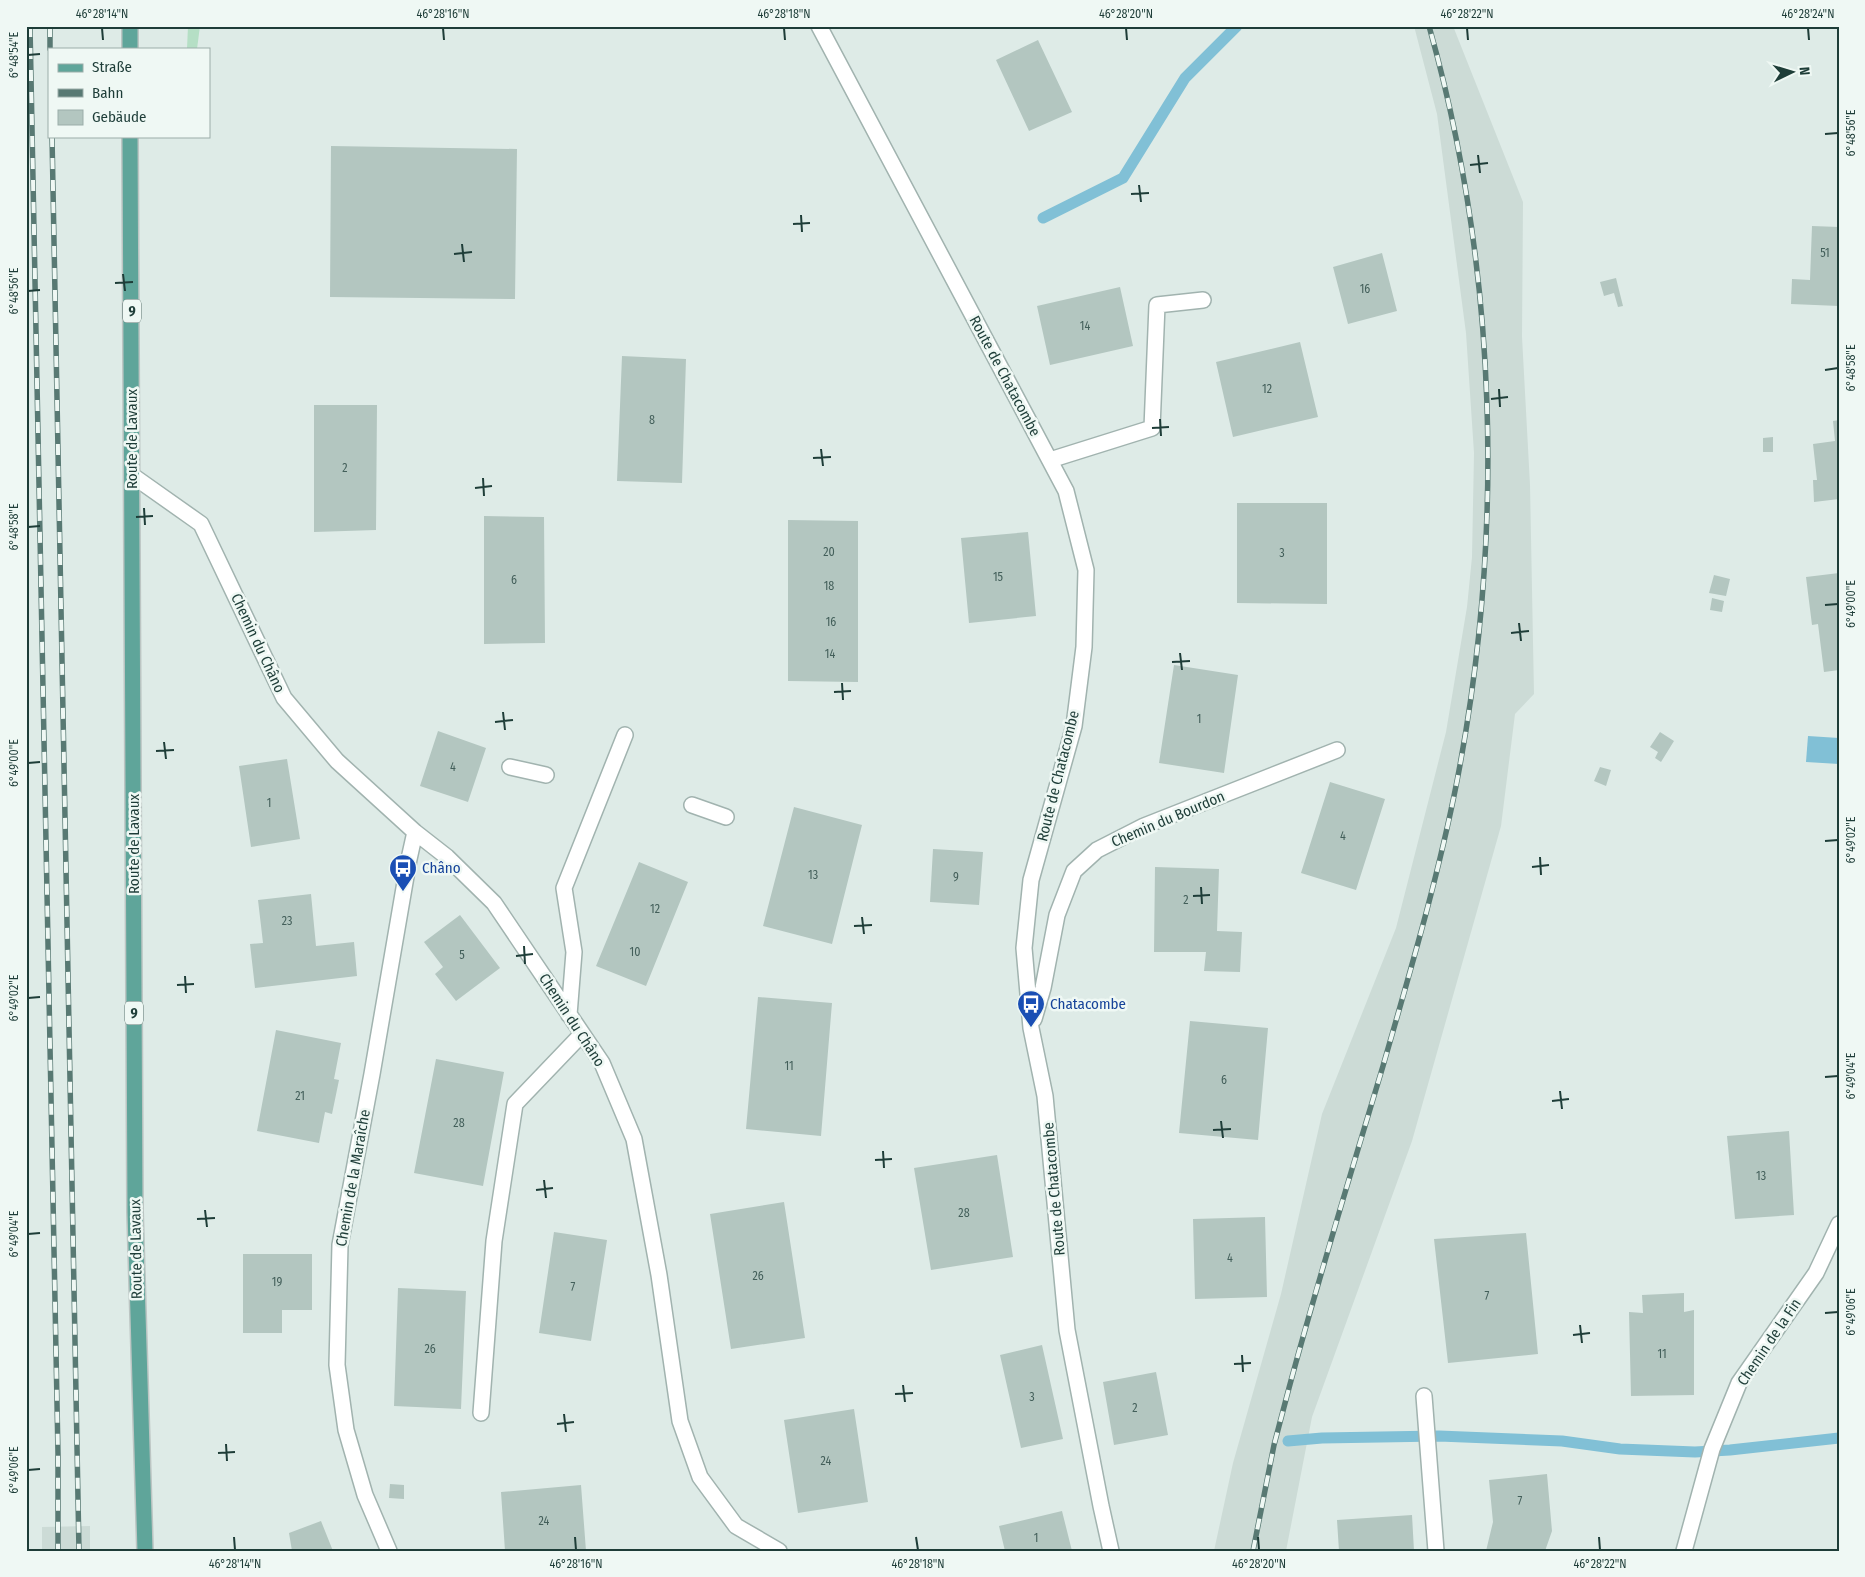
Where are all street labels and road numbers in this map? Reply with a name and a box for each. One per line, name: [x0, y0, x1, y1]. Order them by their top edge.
road number: 9: [123, 300, 141, 322]
street label: Route de Chatacombe: [966, 313, 1044, 439]
street label: Route de Lavaux: [123, 388, 141, 489]
street label: Chemin du Châno: [227, 590, 289, 696]
street label: Route de Chatacombe: [1033, 709, 1083, 843]
street label: Chemin du Bourdon: [1109, 787, 1227, 851]
street label: Route de Lavaux: [125, 793, 143, 894]
street label: Chemin du Châno: [535, 970, 609, 1070]
road number: 9: [125, 1001, 143, 1024]
street label: Chemin de la Maraîche: [332, 1108, 374, 1248]
street label: Route de Chatacombe: [1039, 1121, 1069, 1257]
street label: Route de Lavaux: [126, 1198, 146, 1299]
street label: Chemin de la Fin: [1733, 1295, 1805, 1389]

